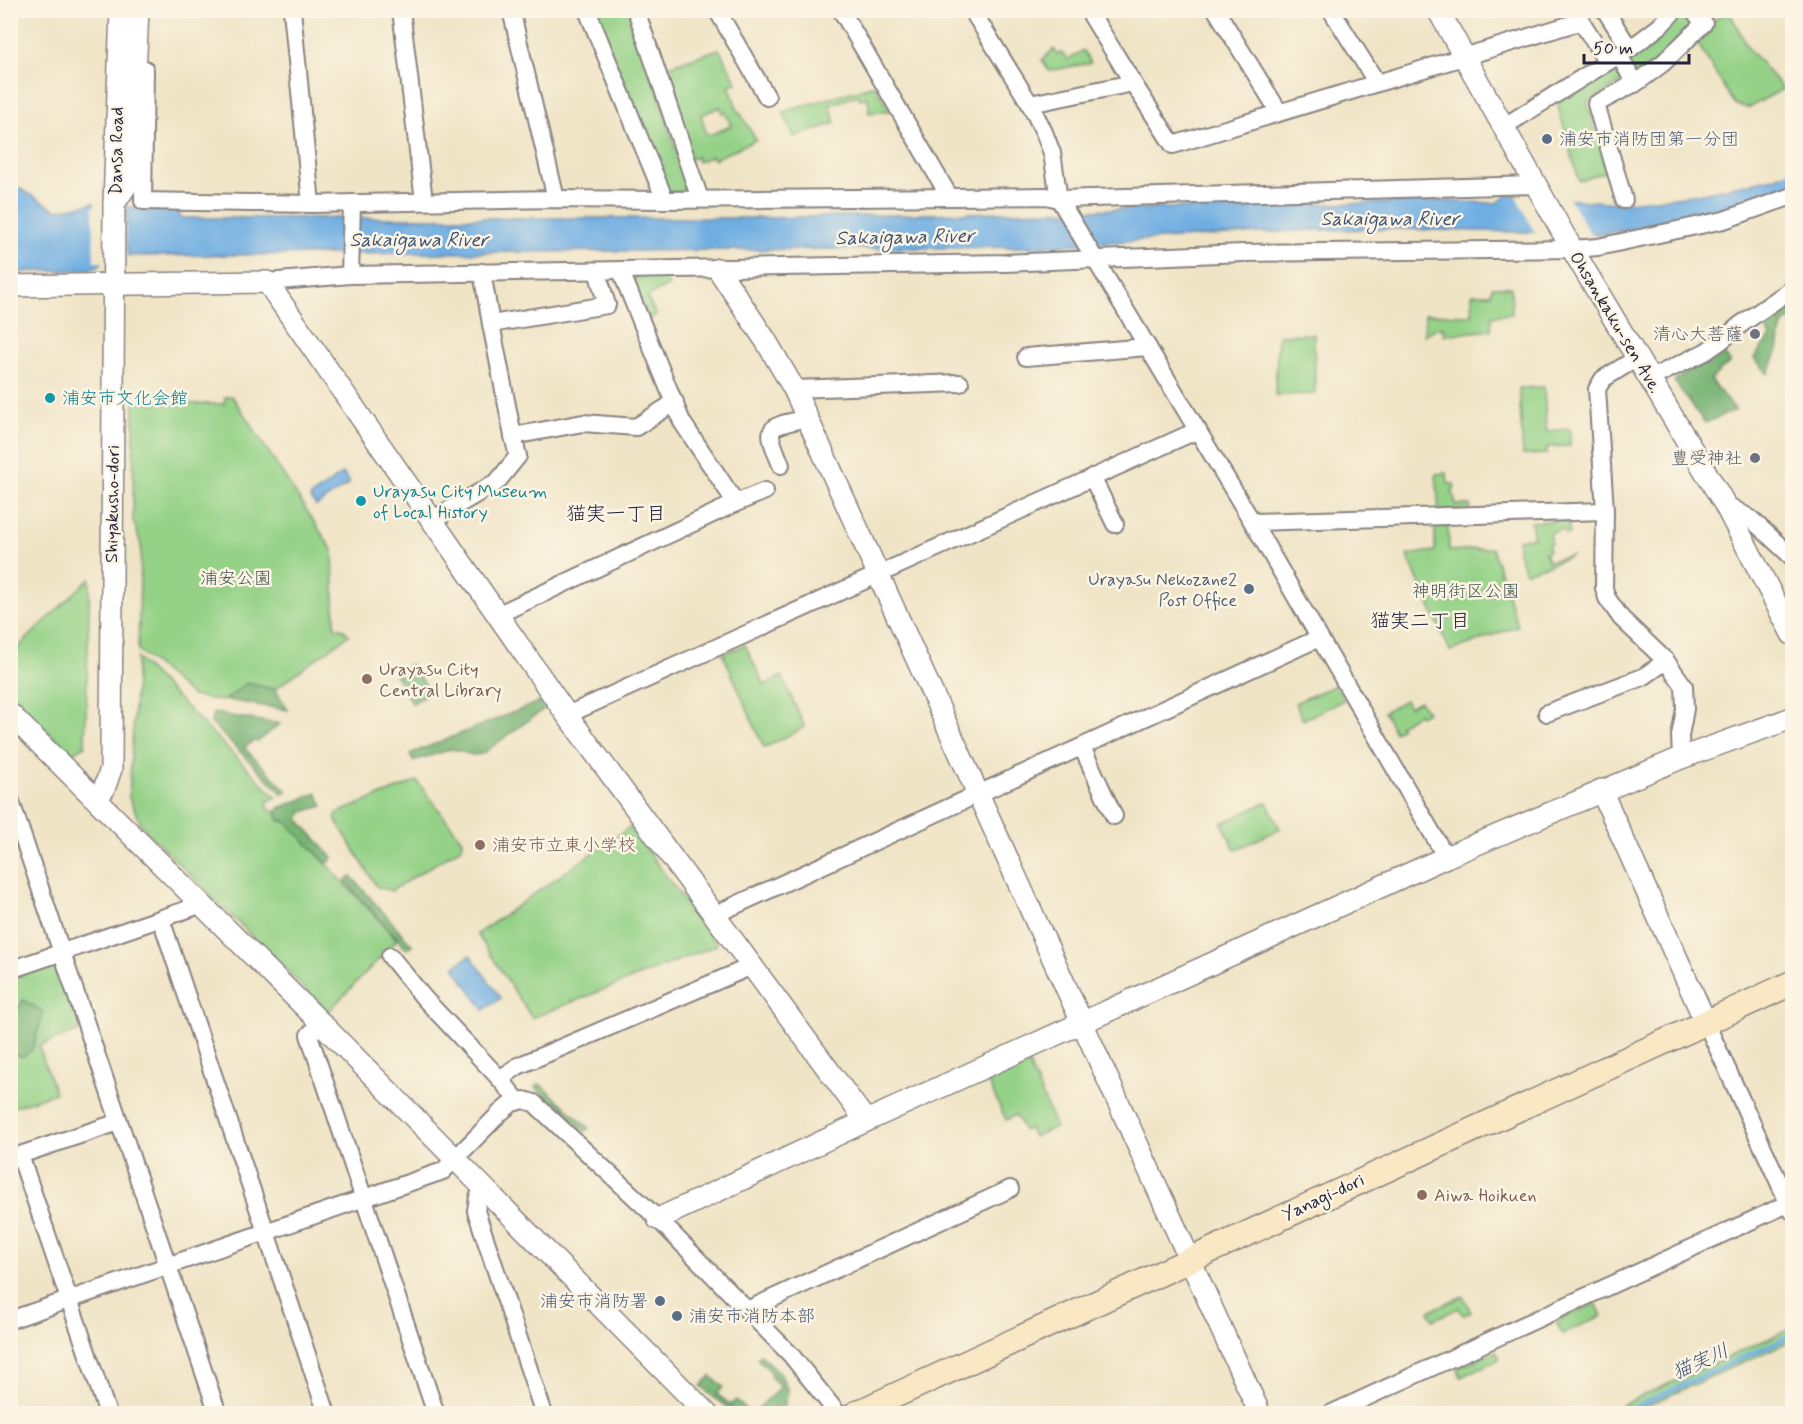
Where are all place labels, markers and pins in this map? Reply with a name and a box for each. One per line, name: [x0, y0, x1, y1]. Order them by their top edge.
place label: 浦安市消防団第一分団: [1559, 128, 1739, 152]
marker: 浦安市消防団第一分団: [1540, 132, 1554, 146]
place label: 清心大菩薩: [1653, 323, 1743, 347]
marker: 清心大菩薩: [1748, 327, 1762, 341]
place label: 浦安市文化会館: [62, 387, 188, 411]
marker: 浦安市文化会館: [43, 391, 57, 405]
place label: 豊受神社: [1671, 447, 1743, 471]
marker: 豊受神社: [1748, 451, 1762, 465]
place label: Urayasu City Museum of Local History: [373, 480, 548, 525]
marker: Urayasu City Museum of Local History: [354, 494, 368, 508]
place label: Urayasu Nekozane2 Post Office: [1088, 568, 1237, 613]
marker: Urayasu Nekozane2 Post Office: [1242, 582, 1256, 596]
place label: Urayasu City Central Library: [379, 658, 502, 703]
marker: Urayasu City Central Library: [360, 672, 374, 686]
place label: 浦安市立東小学校: [492, 834, 636, 858]
marker: 浦安市立東小学校: [473, 838, 487, 852]
place label: Aiwa Hoikuen: [1434, 1184, 1537, 1208]
marker: Aiwa Hoikuen: [1415, 1188, 1429, 1202]
place label: 浦安市消防署: [540, 1290, 648, 1314]
marker: 浦安市消防署: [653, 1294, 667, 1308]
place label: 浦安市消防本部: [689, 1305, 815, 1329]
marker: 浦安市消防本部: [670, 1309, 684, 1323]

